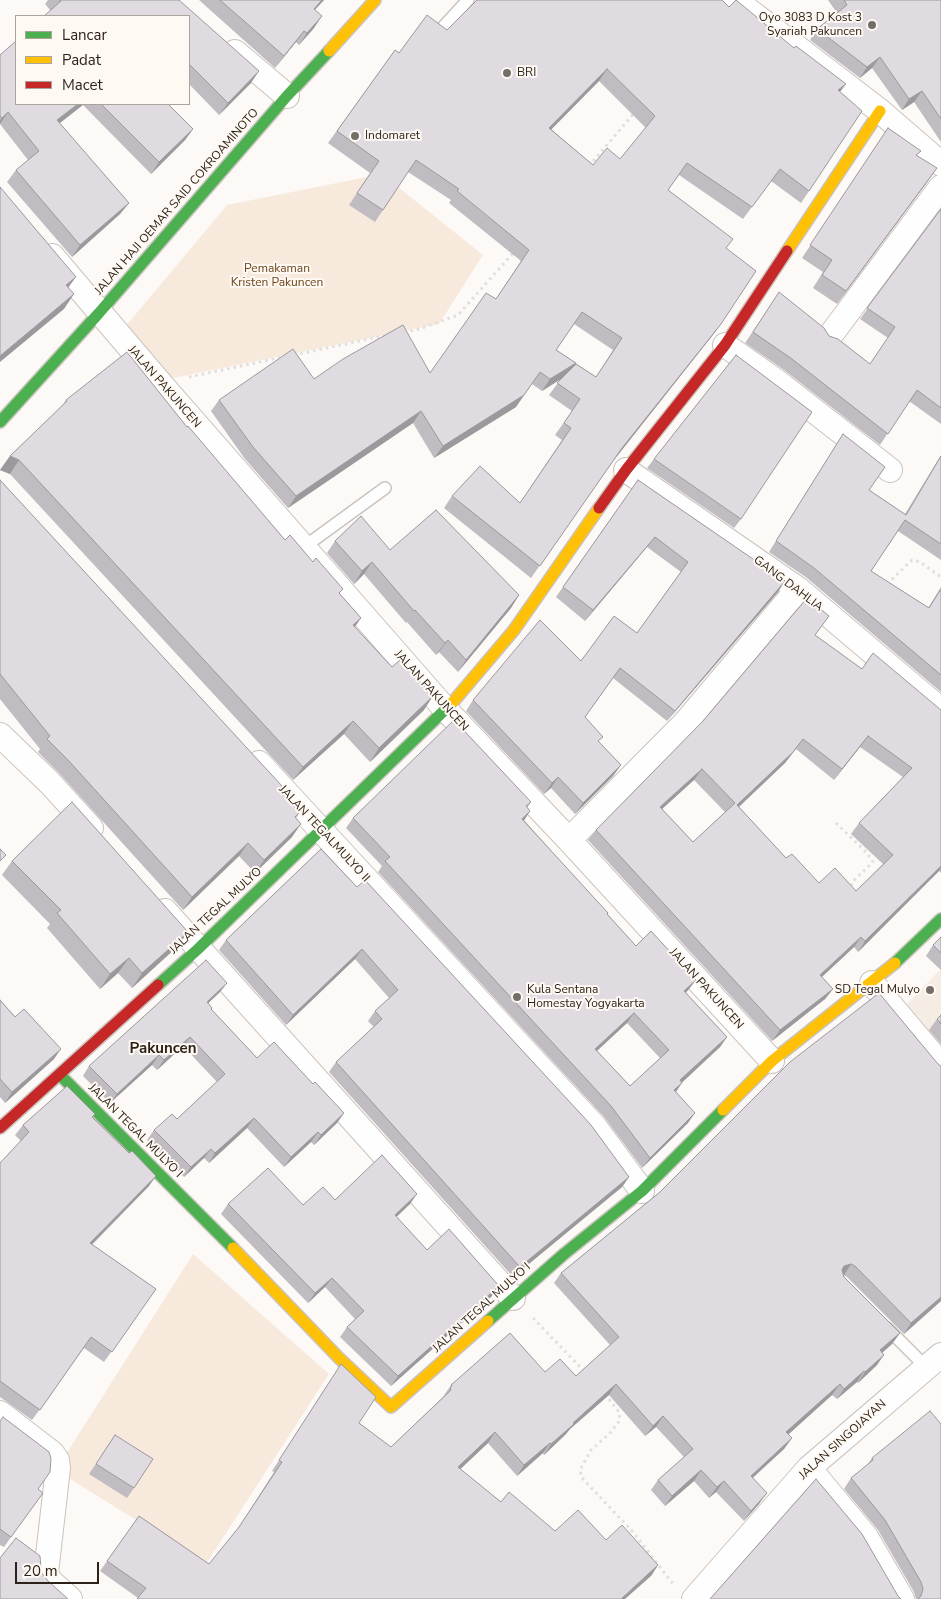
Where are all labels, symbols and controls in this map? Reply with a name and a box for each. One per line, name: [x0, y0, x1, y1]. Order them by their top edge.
place label: Oyo 3083 D Kost 3 Syariah Pakuncen: [759, 11, 862, 39]
legend: [15, 15, 190, 105]
marker: Oyo 3083 D Kost 3 Syariah Pakuncen: [866, 19, 878, 31]
text: Lancar: [62, 25, 107, 45]
text: Padat: [62, 50, 101, 70]
place label: BRI: [517, 66, 536, 80]
marker: BRI: [501, 67, 513, 79]
text: Macet: [62, 75, 103, 95]
street label: JALAN HAJI OEMAR SAID COKROAMINOTO: [92, 106, 262, 298]
place label: Indomaret: [365, 129, 420, 143]
marker: Indomaret: [349, 130, 361, 142]
park label: Pemakaman Kristen Pakuncen: [231, 262, 323, 290]
street label: JALAN PAKUNCEN: [124, 343, 204, 431]
street label: GANG DAHLIA: [750, 553, 826, 615]
street label: JALAN PAKUNCEN: [391, 648, 471, 734]
street label: JALAN TEGALMULYO II: [275, 783, 373, 885]
street label: JALAN TEGAL MULYO: [167, 865, 265, 957]
street label: JALAN PAKUNCEN: [666, 946, 746, 1032]
place label: Kula Sentana Homestay Yogyakarta: [527, 983, 645, 1011]
place label: SD Tegal Mulyo: [835, 983, 920, 997]
marker: SD Tegal Mulyo: [924, 984, 936, 996]
marker: Kula Sentana Homestay Yogyakarta: [511, 991, 523, 1003]
district label: Pakuncen: [130, 1040, 196, 1058]
street label: JALAN TEGAL MULYO I: [85, 1081, 185, 1181]
street label: JALAN TEGAL MULYO I: [430, 1260, 534, 1356]
street label: JALAN SINGOJAYAN: [796, 1397, 890, 1483]
scale bar: [18, 1552, 101, 1584]
text: 20 m: [23, 1561, 58, 1581]

